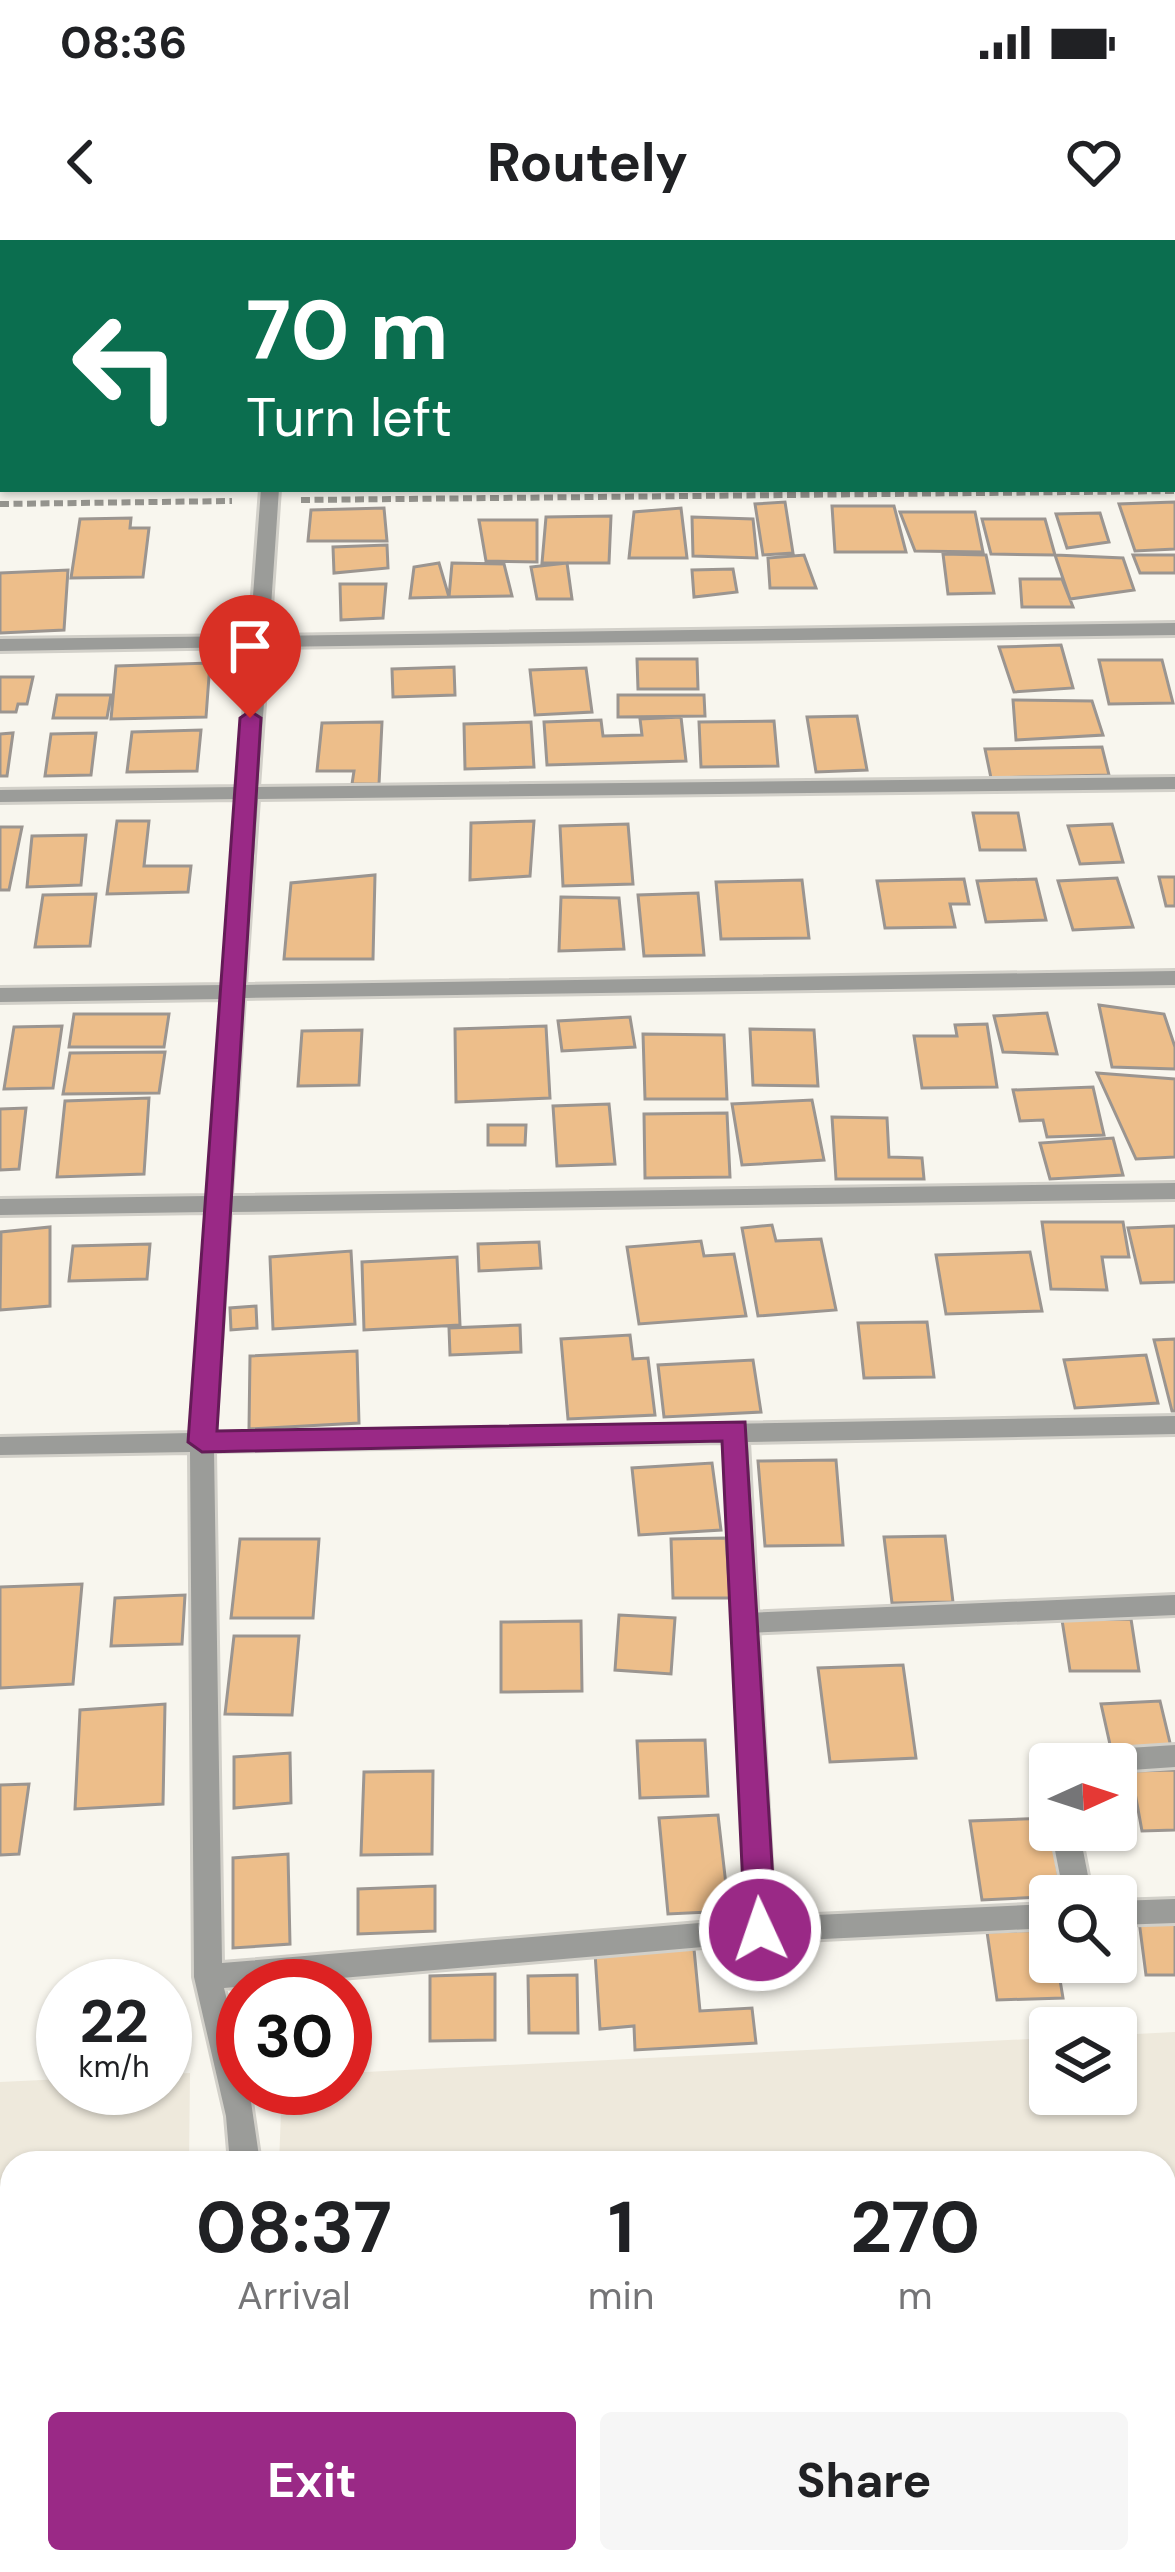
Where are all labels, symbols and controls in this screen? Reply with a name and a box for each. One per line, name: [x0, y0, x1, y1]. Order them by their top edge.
text: 08:36: [60, 13, 187, 72]
text: Routely: [487, 127, 688, 198]
icon: back: [48, 129, 114, 195]
icon: heart: [1061, 129, 1127, 195]
text: 70 m: [246, 276, 449, 385]
icon: left: [48, 288, 204, 444]
text: Turn left: [246, 382, 452, 453]
pin: [199, 595, 301, 718]
icon: arrive: [217, 613, 283, 679]
north arrow: [1029, 1743, 1137, 1851]
map controls: [1029, 1743, 1137, 2115]
position arrow: [697, 1867, 823, 1993]
button: search: [1029, 1875, 1137, 1983]
speed limit sign: 30: [216, 1959, 372, 2115]
text: 22: [79, 1982, 149, 2061]
button: layers: [1029, 2007, 1137, 2115]
text: km/h: [79, 2047, 149, 2086]
text: 08:37: [196, 2181, 392, 2274]
text: 1: [608, 2181, 634, 2274]
text: 270: [850, 2181, 980, 2274]
text: Arrival: [237, 2270, 351, 2321]
text: min: [588, 2270, 654, 2321]
text: m: [898, 2270, 933, 2321]
button: Exit: [48, 2412, 576, 2550]
button: Share: [600, 2412, 1128, 2550]

